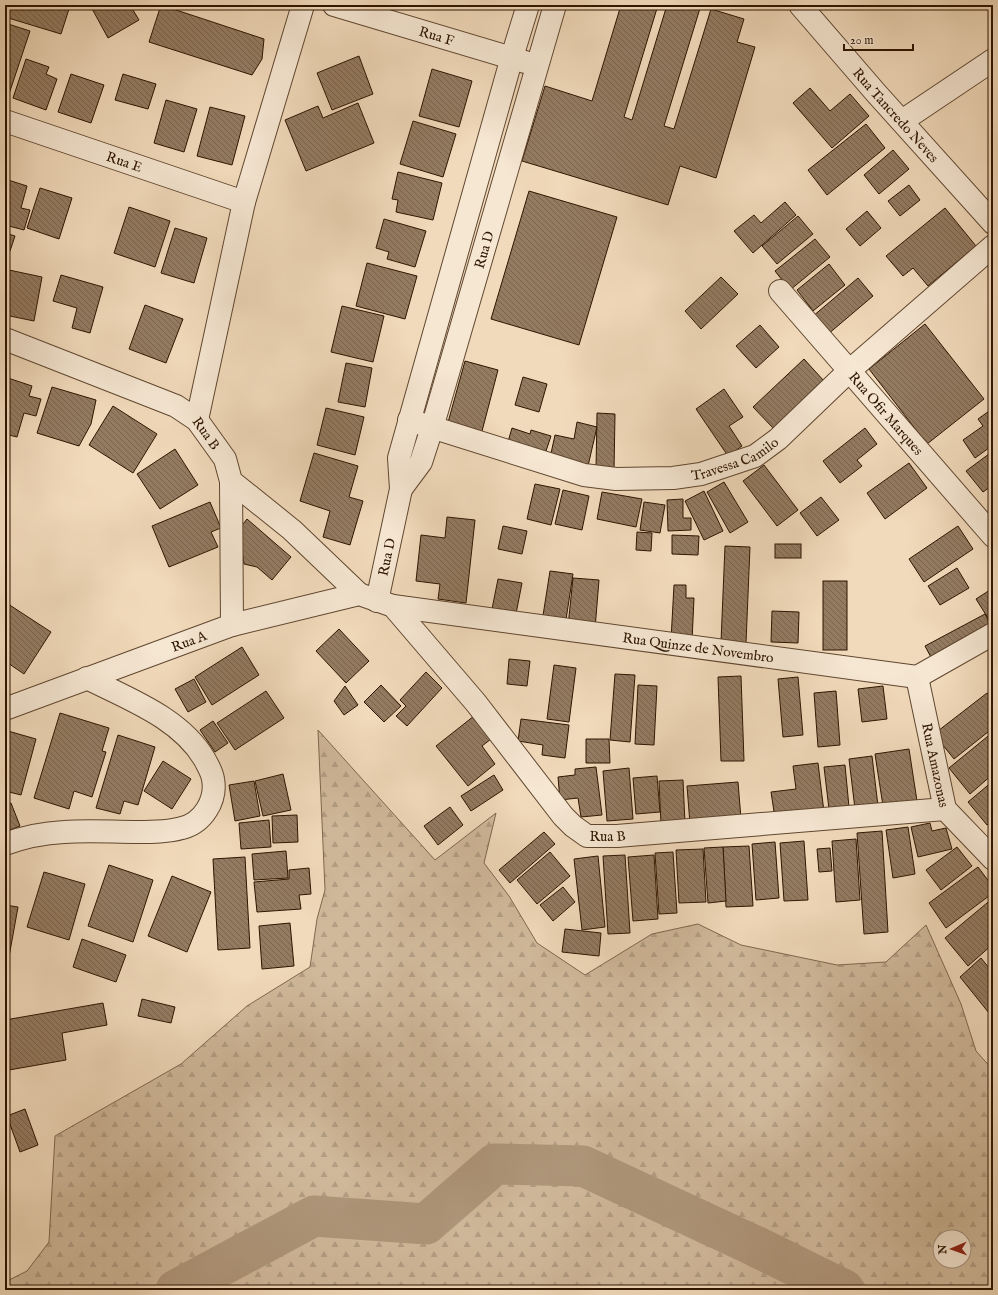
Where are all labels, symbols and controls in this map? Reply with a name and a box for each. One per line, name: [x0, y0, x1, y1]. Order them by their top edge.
street label: Rua F: [416, 23, 456, 50]
scale bar: [844, 26, 913, 52]
text: 20 m: [850, 33, 873, 48]
street label: Rua Tancredo Neves: [848, 64, 942, 167]
street label: Rua E: [104, 148, 145, 177]
street label: Rua D: [471, 229, 499, 271]
street label: Rua Ofir Marques: [844, 368, 927, 459]
street label: Rua B: [188, 414, 223, 454]
street label: Travessa Camilo: [690, 433, 783, 485]
street label: Rua D: [375, 537, 400, 578]
street label: Rua A: [169, 627, 210, 657]
street label: Rua Quinze de Novembro: [621, 629, 775, 668]
street label: Rua Amazonas: [917, 721, 952, 809]
street label: Rua B: [589, 827, 626, 846]
north arrow: [932, 1229, 972, 1269]
text: N: [936, 1244, 950, 1255]

